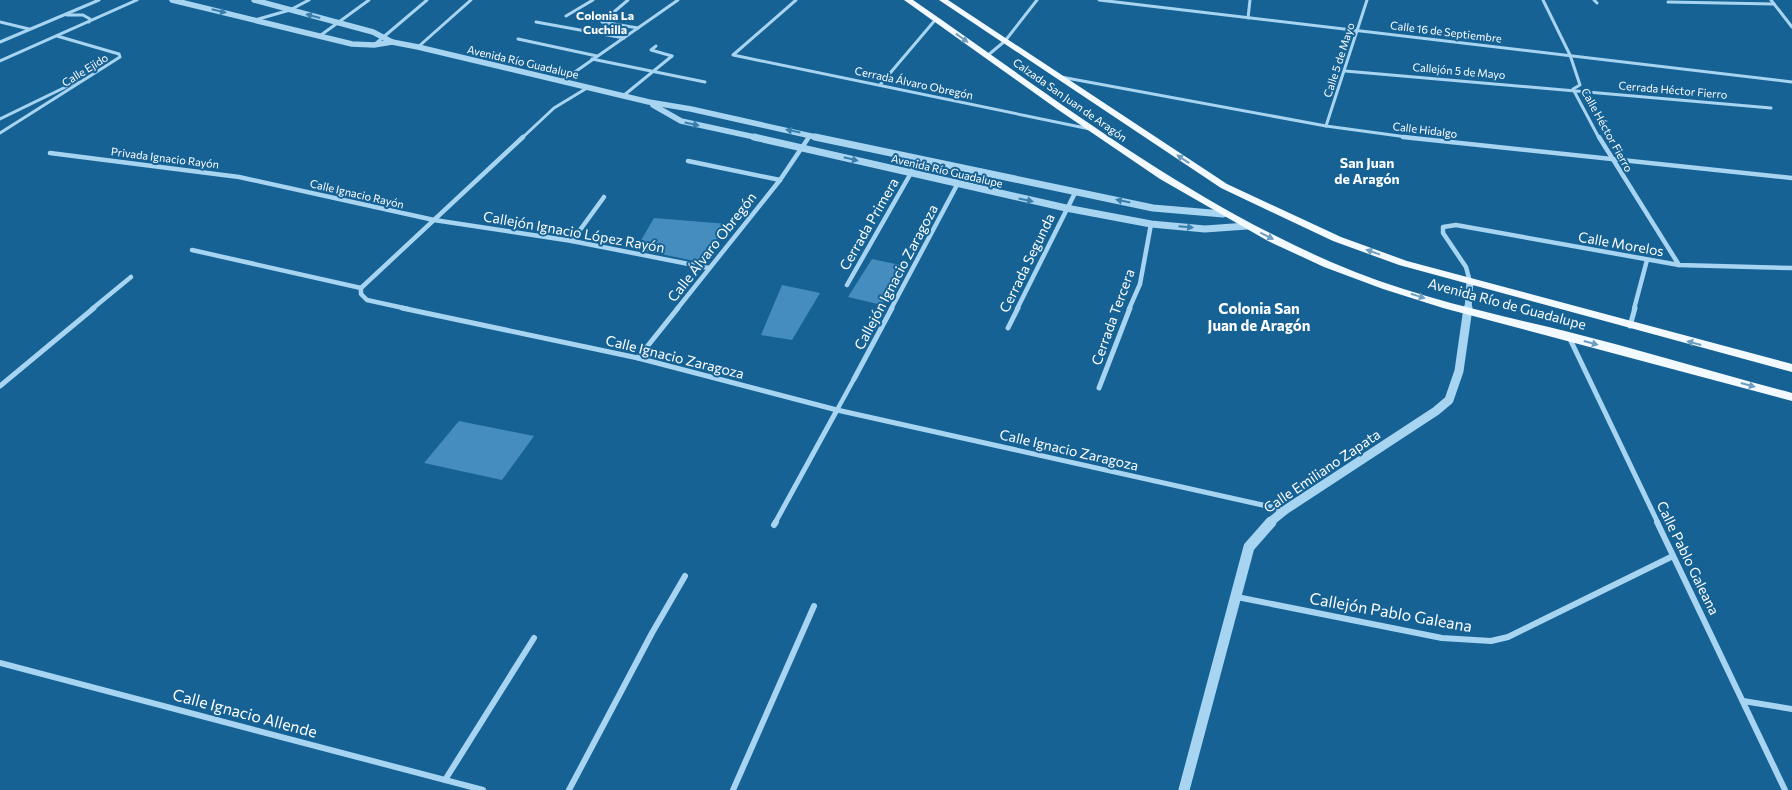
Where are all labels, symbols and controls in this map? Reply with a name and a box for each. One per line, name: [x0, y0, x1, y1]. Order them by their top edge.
one-way arrow: [212, 7, 227, 15]
district label: Colonia La Cuchilla: [576, 8, 634, 36]
one-way arrow: [306, 12, 321, 20]
street label: Calle 16 de Septiembre: [1389, 18, 1503, 45]
street label: Calle 5 de Mayo: [1320, 21, 1357, 99]
one-way arrow: [955, 33, 969, 43]
street label: Avenida Río Guadalupe: [466, 42, 580, 81]
street label: Calle Ejido: [59, 50, 111, 89]
street label: Calzada San Juan de Aragón: [1010, 55, 1130, 145]
street label: Callejón 5 de Mayo: [1412, 60, 1506, 81]
street label: Cerrada Álvaro Obregón: [854, 63, 975, 101]
street label: Cerrada Héctor Fierro: [1618, 78, 1728, 101]
street label: Calle Héctor Fierro: [1579, 86, 1636, 174]
street label: Calle Hidalgo: [1392, 119, 1459, 140]
one-way arrow: [685, 120, 700, 128]
one-way arrow: [785, 127, 801, 135]
street label: Privada Ignacio Rayón: [110, 144, 220, 171]
street label: Avenida Río Guadalupe: [890, 151, 1004, 190]
one-way arrow: [1176, 154, 1190, 164]
district label: San Juan de Aragón: [1334, 154, 1400, 187]
one-way arrow: [843, 155, 858, 163]
street label: Cerrada Primera: [835, 175, 902, 273]
street label: Calle Ignacio Rayón: [309, 176, 405, 211]
street label: Calle Álvaro Obregón: [664, 189, 760, 305]
one-way arrow: [1019, 196, 1035, 204]
one-way arrow: [1115, 197, 1131, 205]
street label: Callejón Ignacio Zaragoza: [850, 201, 941, 352]
street label: Callejón Ignacio López Rayón: [482, 207, 666, 256]
street label: Cerrada Segunda: [995, 211, 1058, 315]
one-way arrow: [1178, 223, 1194, 231]
street label: Calle Morelos: [1577, 228, 1665, 259]
one-way arrow: [1260, 232, 1274, 240]
one-way arrow: [1365, 248, 1380, 256]
street label: Cerrada Tercera: [1087, 266, 1138, 367]
street label: Avenida Río de Guadalupe: [1426, 274, 1588, 333]
one-way arrow: [1410, 292, 1425, 300]
district label: Colonia San Juan de Aragón: [1208, 299, 1310, 334]
street label: Calle Ignacio Zaragoza: [604, 331, 746, 382]
one-way arrow: [1687, 338, 1702, 346]
one-way arrow: [1584, 339, 1599, 347]
one-way arrow: [1741, 381, 1756, 389]
street label: Calle Ignacio Zaragoza: [998, 425, 1140, 474]
street label: Calle Emiliano Zapata: [1260, 425, 1383, 516]
street label: Calle Pablo Galeana: [1654, 498, 1723, 617]
street label: Callejón Pablo Galeana: [1308, 588, 1474, 635]
street label: Calle Ignacio Allende: [171, 684, 319, 741]

